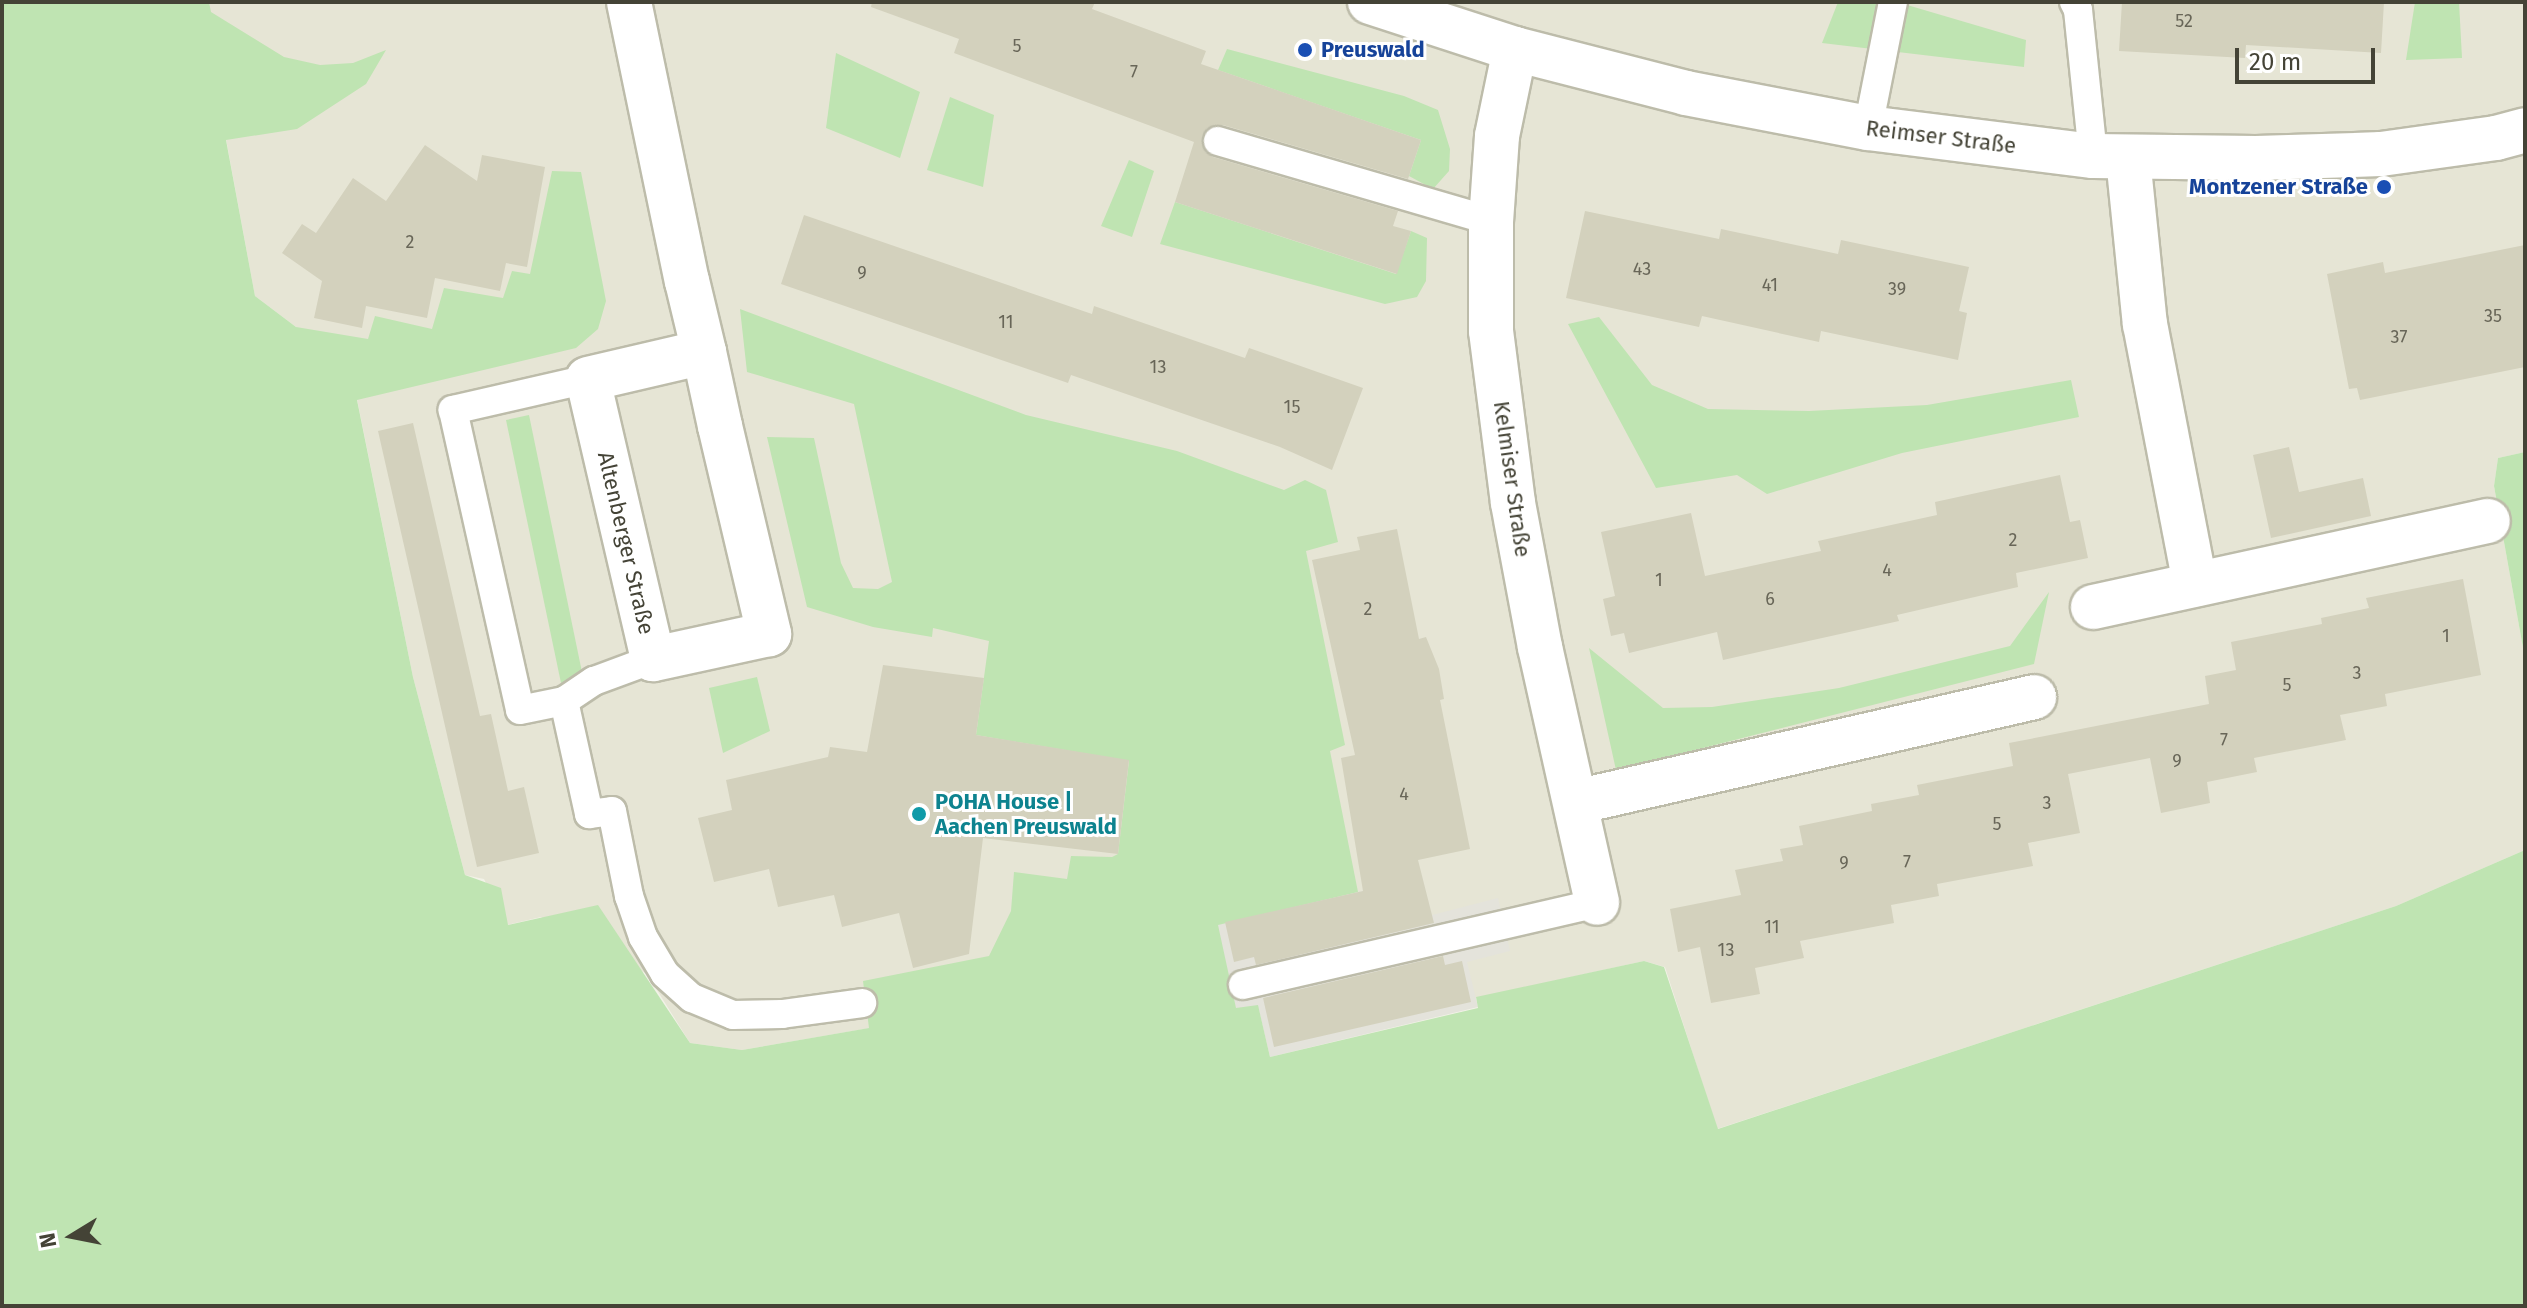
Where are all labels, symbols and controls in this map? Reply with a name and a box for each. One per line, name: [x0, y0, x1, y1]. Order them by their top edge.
house number: 52: [2175, 10, 2193, 32]
scale bar: [2239, 32, 2379, 82]
house number: 5: [1012, 35, 1022, 57]
place label: Preuswald: [1321, 37, 1425, 63]
marker: Preuswald: [1296, 41, 1314, 59]
text: 20 m: [2249, 48, 2301, 76]
house number: 7: [1130, 61, 1138, 83]
street label: Reimser Straße: [1864, 115, 2018, 159]
place label: Montzener Straße: [2189, 174, 2368, 200]
marker: Montzener Straße: [2375, 178, 2393, 196]
house number: 2: [406, 231, 414, 253]
house number: 43: [1633, 258, 1651, 280]
house number: 9: [857, 262, 867, 284]
house number: 41: [1762, 274, 1778, 296]
house number: 39: [1888, 278, 1906, 300]
house number: 35: [2484, 305, 2502, 327]
house number: 11: [998, 311, 1014, 333]
house number: 37: [2391, 326, 2407, 348]
house number: 13: [1150, 356, 1166, 378]
house number: 15: [1284, 396, 1300, 418]
street label: Kelmiser Straße: [1488, 399, 1536, 559]
street label: Altenberger Straße: [592, 449, 660, 637]
house number: 2: [2009, 529, 2017, 551]
house number: 4: [1882, 559, 1892, 581]
house number: 1: [1655, 569, 1663, 591]
house number: 6: [1765, 588, 1775, 610]
house number: 2: [1364, 598, 1372, 620]
house number: 1: [2442, 625, 2450, 647]
house number: 3: [2353, 662, 2361, 684]
house number: 5: [2282, 674, 2292, 696]
house number: 7: [2220, 729, 2228, 751]
house number: 9: [2172, 750, 2182, 772]
house number: 4: [1399, 783, 1409, 805]
place label: POHA House | Aachen Preuswald: [935, 788, 1117, 840]
house number: 3: [2043, 792, 2051, 814]
marker: POHA House | Aachen Preuswald: [910, 805, 928, 823]
house number: 5: [1992, 813, 2002, 835]
house number: 7: [1903, 851, 1911, 873]
house number: 9: [1839, 852, 1849, 874]
house number: 11: [1764, 916, 1780, 938]
house number: 13: [1718, 939, 1734, 961]
north arrow: [32, 1196, 112, 1276]
text: N: [33, 1231, 62, 1250]

